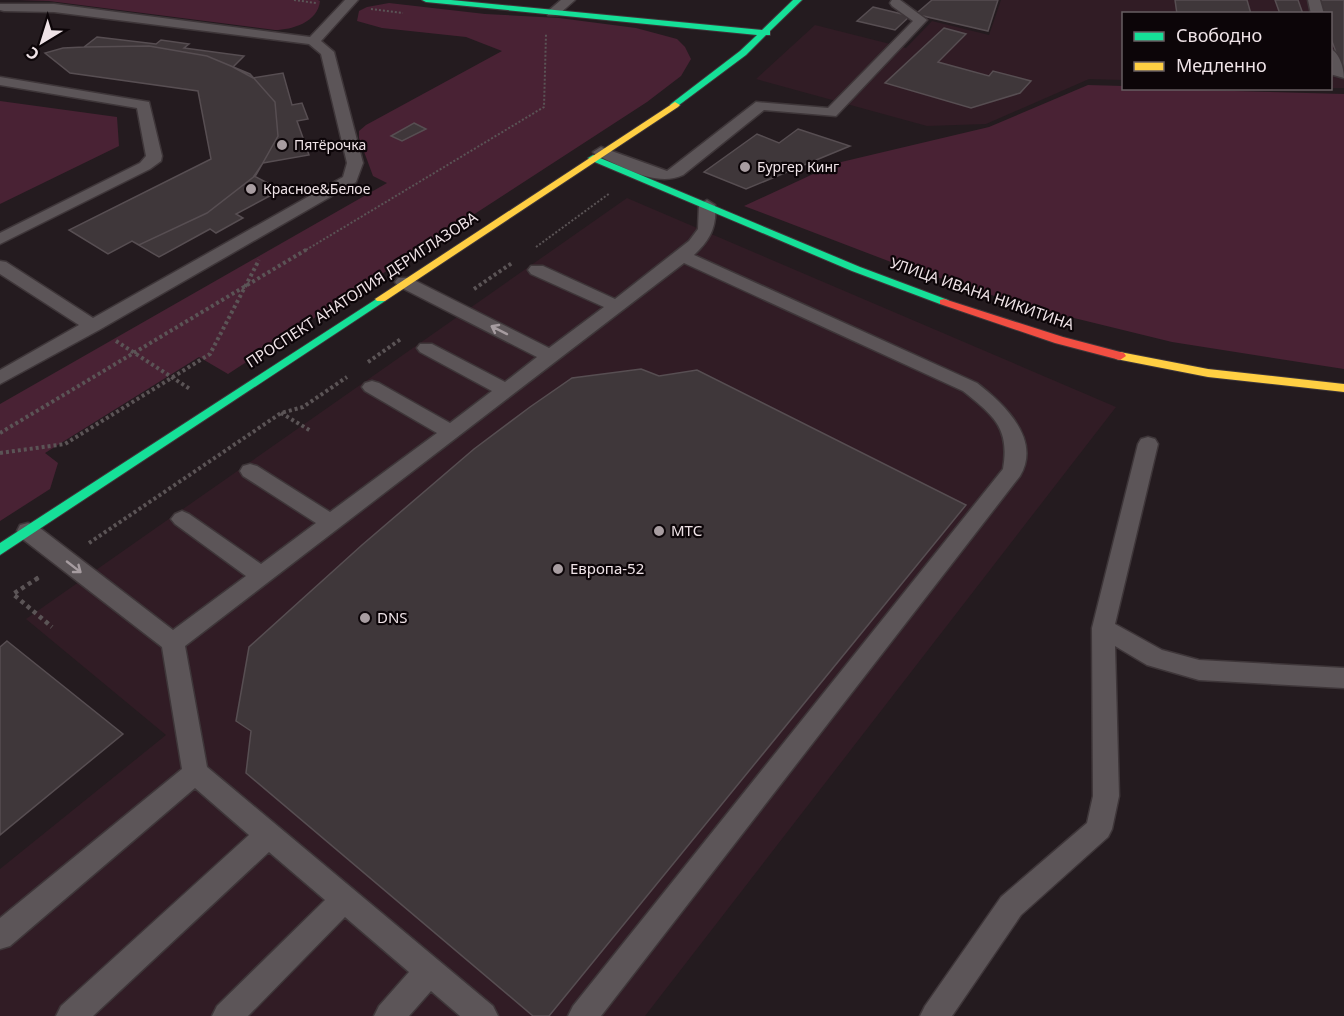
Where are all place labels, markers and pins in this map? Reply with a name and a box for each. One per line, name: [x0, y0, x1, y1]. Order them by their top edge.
place label: Пятёрочка: [294, 135, 366, 154]
marker: Пятёрочка: [275, 138, 289, 152]
place label: Бургер Кинг: [757, 157, 839, 176]
marker: Бургер Кинг: [738, 160, 752, 174]
place label: Красное&Белое: [263, 179, 371, 198]
marker: Красное&Белое: [244, 182, 258, 196]
place label: МТС: [671, 520, 702, 540]
marker: МТС: [652, 524, 666, 538]
place label: Европа-52: [570, 558, 644, 578]
marker: Европа-52: [551, 562, 565, 576]
place label: DNS: [377, 607, 408, 627]
marker: DNS: [358, 611, 372, 625]

